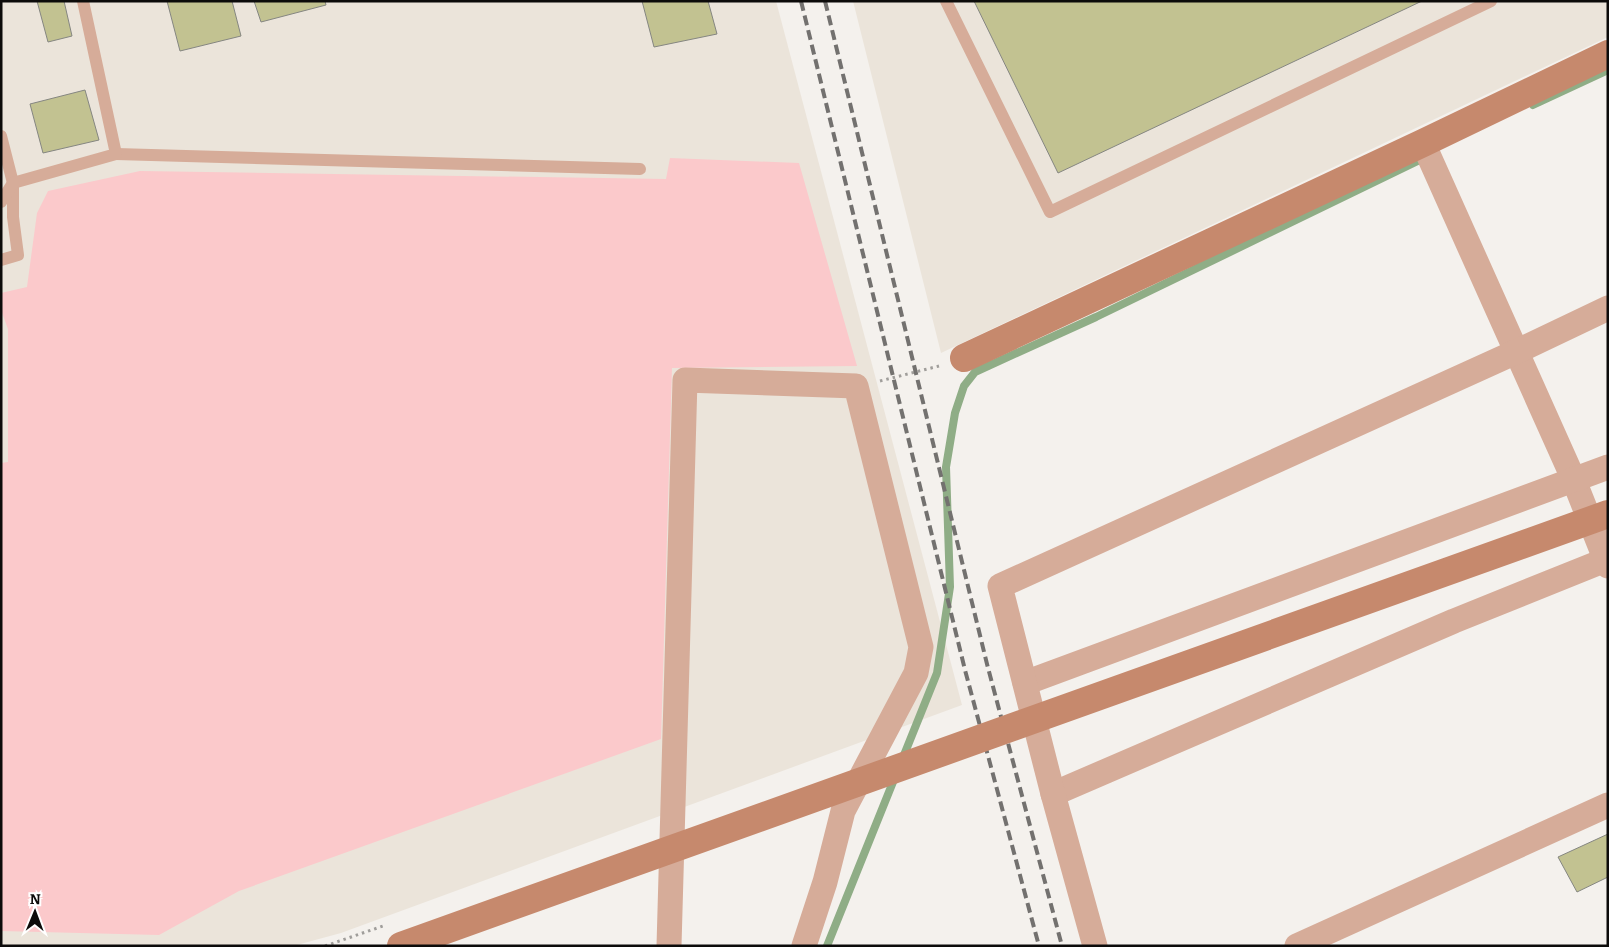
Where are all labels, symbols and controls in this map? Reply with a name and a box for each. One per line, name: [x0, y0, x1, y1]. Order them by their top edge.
north arrow: [10, 887, 60, 937]
text: N: [30, 891, 41, 908]

